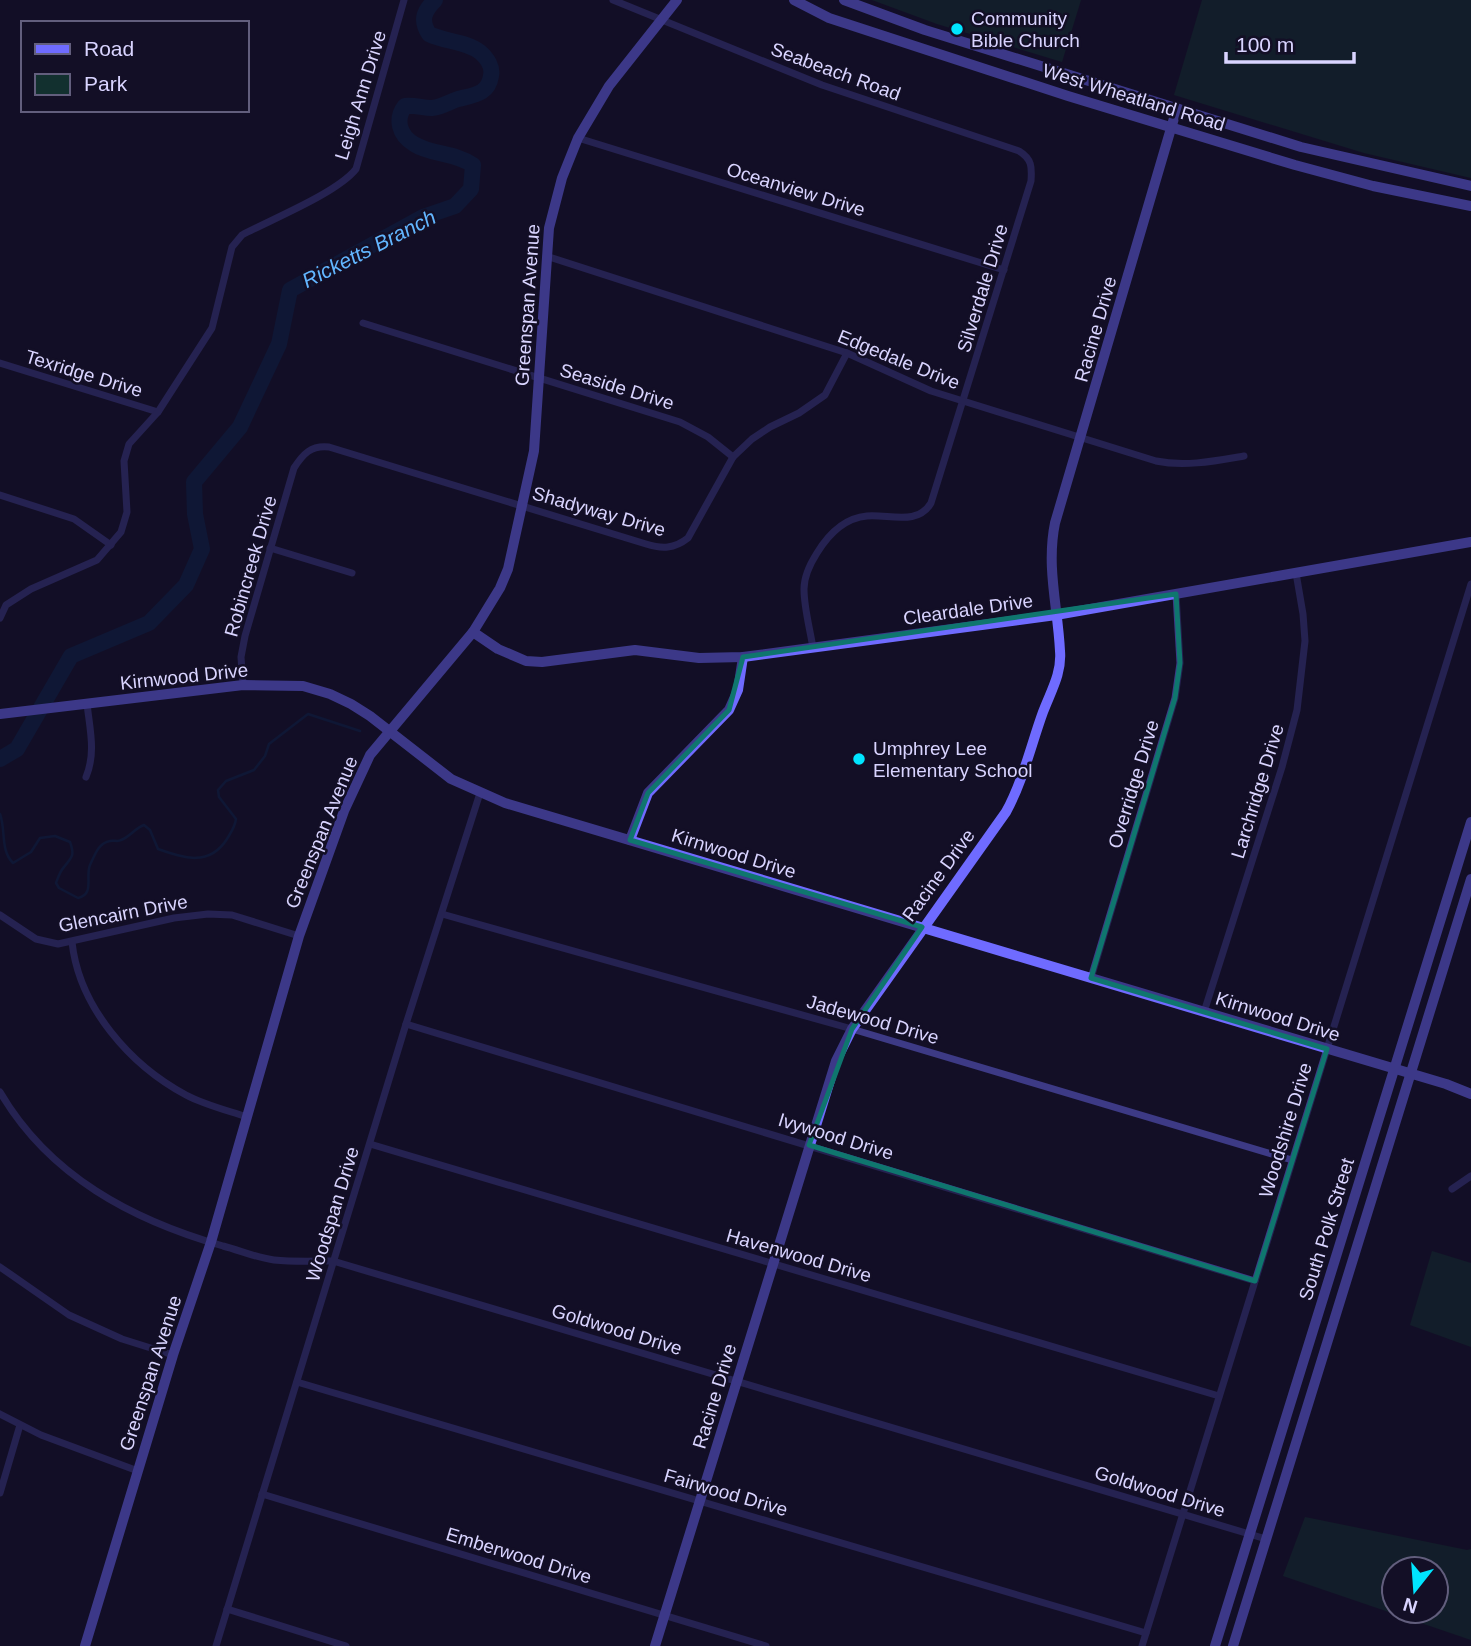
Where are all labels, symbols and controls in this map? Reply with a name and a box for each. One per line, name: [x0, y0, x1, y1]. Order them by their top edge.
place label: Community Bible Church: [971, 8, 1080, 51]
legend: [21, 21, 248, 112]
marker: Community Bible Church: [949, 21, 965, 37]
scale bar: [1226, 21, 1354, 65]
street label: Leigh Ann Drive: [331, 28, 390, 162]
text: 100 m: [1236, 33, 1294, 56]
text: Road: [84, 37, 134, 60]
street label: Seabeach Road: [768, 38, 903, 105]
street label: West Wheatland Road: [1040, 60, 1228, 135]
text: Park: [84, 72, 128, 95]
street label: Oceanview Drive: [724, 158, 868, 221]
water label: Ricketts Branch: [298, 205, 440, 292]
street label: Silverdale Drive: [953, 221, 1012, 355]
street label: Greenspan Avenue: [511, 223, 544, 387]
street label: Racine Drive: [1070, 274, 1121, 384]
street label: Edgedale Drive: [835, 325, 963, 394]
street label: Texridge Drive: [23, 346, 145, 401]
street label: Seaside Drive: [557, 359, 676, 414]
street label: Shadyway Drive: [530, 482, 668, 540]
street label: Robincreek Drive: [220, 493, 281, 639]
street label: Cleardale Drive: [902, 590, 1034, 629]
street label: Kirnwood Drive: [119, 659, 249, 694]
street label: Overridge Drive: [1104, 717, 1163, 851]
street label: Larchridge Drive: [1227, 721, 1288, 861]
place label: Umphrey Lee Elementary School: [873, 738, 1032, 781]
marker: Umphrey Lee Elementary School: [851, 751, 867, 767]
street label: Greenspan Avenue: [281, 753, 362, 911]
street label: Kirnwood Drive: [669, 825, 799, 882]
street label: Racine Drive: [898, 825, 979, 925]
street label: Glencairn Drive: [57, 891, 189, 936]
street label: Kirnwood Drive: [1213, 988, 1343, 1045]
street label: Jadewood Drive: [804, 991, 941, 1048]
street label: Woodshire Drive: [1255, 1060, 1316, 1200]
street label: Ivywood Drive: [776, 1109, 896, 1164]
street label: Woodspan Drive: [302, 1144, 363, 1284]
street label: South Polk Street: [1295, 1155, 1358, 1303]
street label: Havenwood Drive: [724, 1225, 874, 1286]
street label: Greenspan Avenue: [115, 1293, 186, 1454]
street label: Goldwood Drive: [549, 1300, 685, 1359]
street label: Racine Drive: [689, 1341, 740, 1451]
street label: Goldwood Drive: [1092, 1462, 1228, 1521]
street label: Fairwood Drive: [662, 1465, 790, 1520]
street label: Emberwood Drive: [444, 1523, 594, 1588]
north arrow: [1380, 1555, 1450, 1625]
text: N: [1401, 1594, 1420, 1618]

